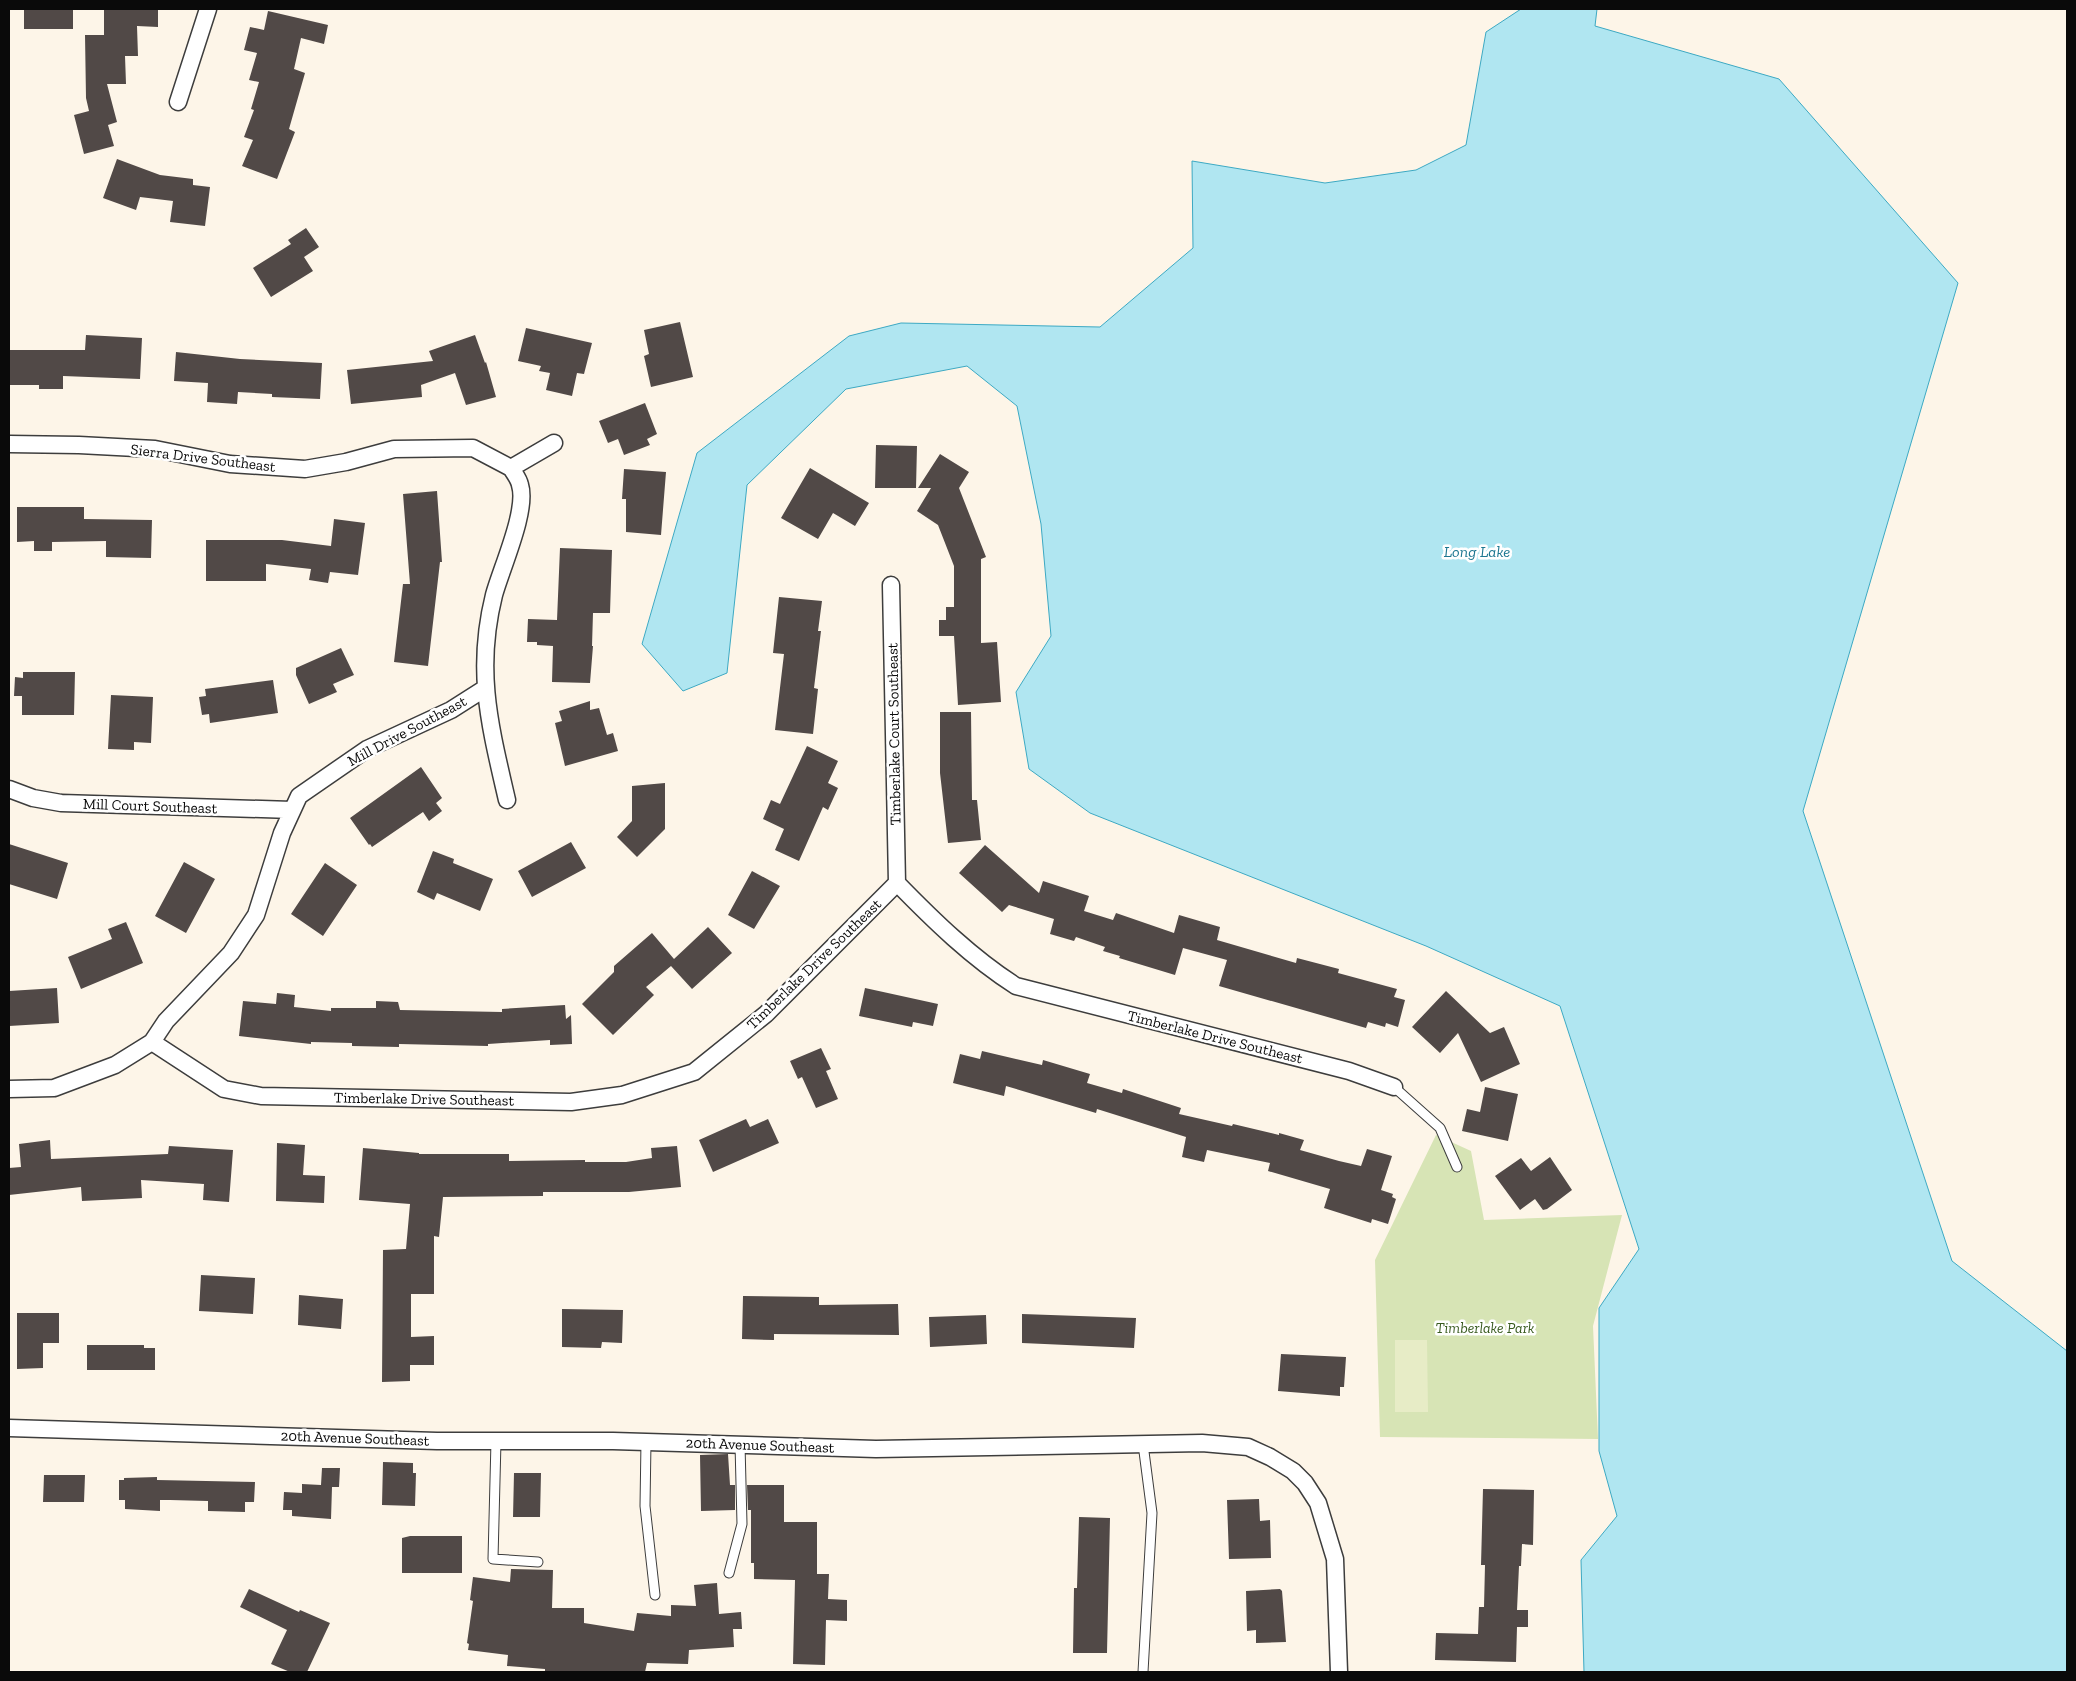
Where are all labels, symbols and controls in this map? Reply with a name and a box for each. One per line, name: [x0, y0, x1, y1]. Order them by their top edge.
street label: Sierra Drive Southeast: [130, 440, 277, 476]
water label: Long Lake: [1444, 542, 1510, 561]
street label: Timberlake Court Southeast: [883, 642, 905, 825]
street label: Mill Drive Southeast: [344, 692, 470, 770]
street label: Mill Court Southeast: [83, 795, 218, 817]
street label: Timberlake Drive Southeast: [743, 895, 885, 1033]
street label: Timberlake Drive Southeast: [1125, 1006, 1305, 1068]
street label: Timberlake Drive Southeast: [334, 1088, 515, 1110]
park label: Timberlake Park: [1435, 1319, 1535, 1337]
street label: 20th Avenue Southeast: [280, 1426, 430, 1450]
street label: 20th Avenue Southeast: [685, 1433, 835, 1457]

